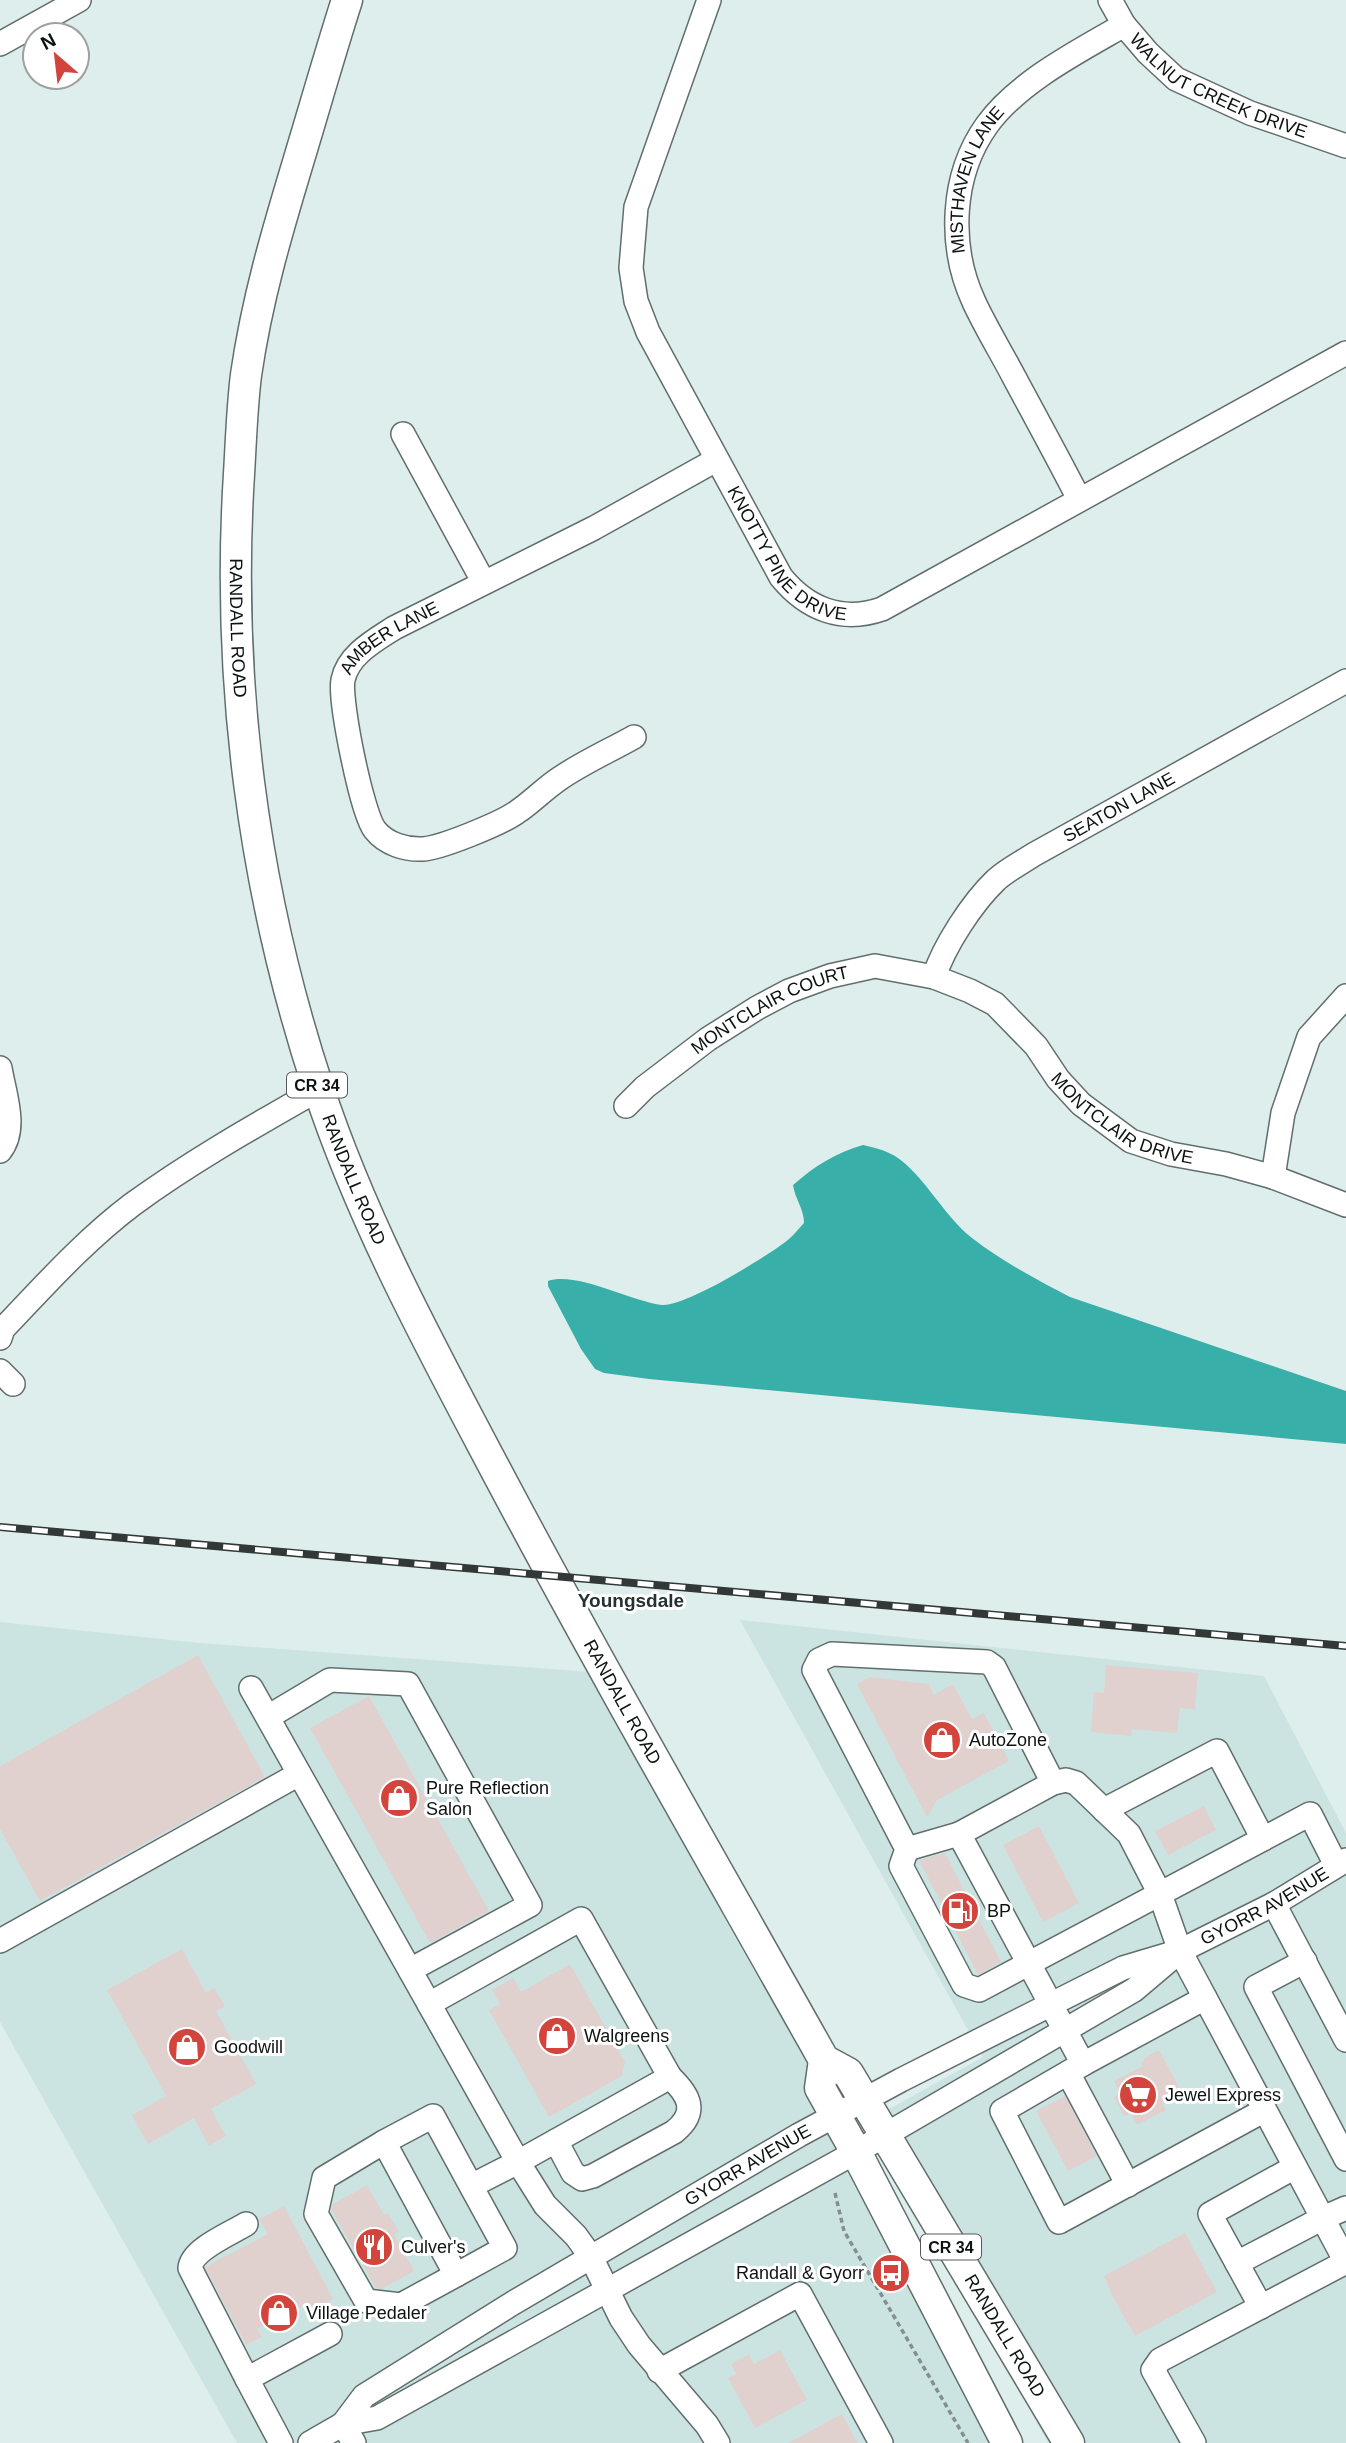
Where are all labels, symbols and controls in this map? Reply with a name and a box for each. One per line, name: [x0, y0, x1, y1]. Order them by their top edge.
north arrow: [21, 21, 91, 91]
text: N: [37, 29, 59, 54]
street label: WALNUT CREEK DRIVE: [1126, 29, 1310, 142]
street label: MISTHAVEN LANE: [947, 102, 1008, 255]
street label: KNOTTY PINE DRIVE: [724, 483, 848, 624]
street label: RANDALL ROAD: [226, 558, 250, 698]
street label: AMBER LANE: [336, 597, 442, 678]
street label: SEATON LANE: [1060, 768, 1178, 846]
street label: MONTCLAIR COURT: [687, 962, 850, 1058]
street label: MONTCLAIR DRIVE: [1047, 1068, 1195, 1168]
road number: CR 34: [287, 1072, 347, 1098]
street label: RANDALL ROAD: [318, 1112, 390, 1248]
district label: Youngsdale: [578, 1590, 684, 1611]
street label: RANDALL ROAD: [580, 1636, 665, 1768]
shop icon: AutoZone: [921, 1719, 963, 1761]
place label: AutoZone: [969, 1730, 1047, 1750]
shop icon: Pure Reflection Salon: [378, 1777, 420, 1819]
place label: Pure Reflection Salon: [426, 1778, 549, 1819]
street label: GYORR AVENUE: [1197, 1863, 1332, 1949]
fuel station icon: BP: [939, 1890, 981, 1932]
place label: BP: [987, 1901, 1011, 1921]
shop icon: Walgreens: [536, 2015, 578, 2057]
shop icon: Goodwill: [166, 2026, 208, 2068]
place label: Walgreens: [584, 2026, 669, 2046]
place label: Goodwill: [214, 2037, 283, 2057]
supermarket icon: Jewel Express: [1117, 2074, 1159, 2116]
place label: Jewel Express: [1165, 2085, 1281, 2105]
street label: GYORR AVENUE: [681, 2120, 814, 2210]
restaurant icon: Culver's: [353, 2226, 395, 2268]
road number: CR 34: [921, 2234, 981, 2260]
place label: Culver's: [401, 2237, 465, 2257]
bus stop icon: Randall & Gyorr: [870, 2252, 912, 2294]
place label: Randall & Gyorr: [736, 2263, 864, 2283]
street label: RANDALL ROAD: [961, 2271, 1049, 2401]
shop icon: Village Pedaler: [258, 2292, 300, 2334]
place label: Village Pedaler: [306, 2303, 427, 2323]

